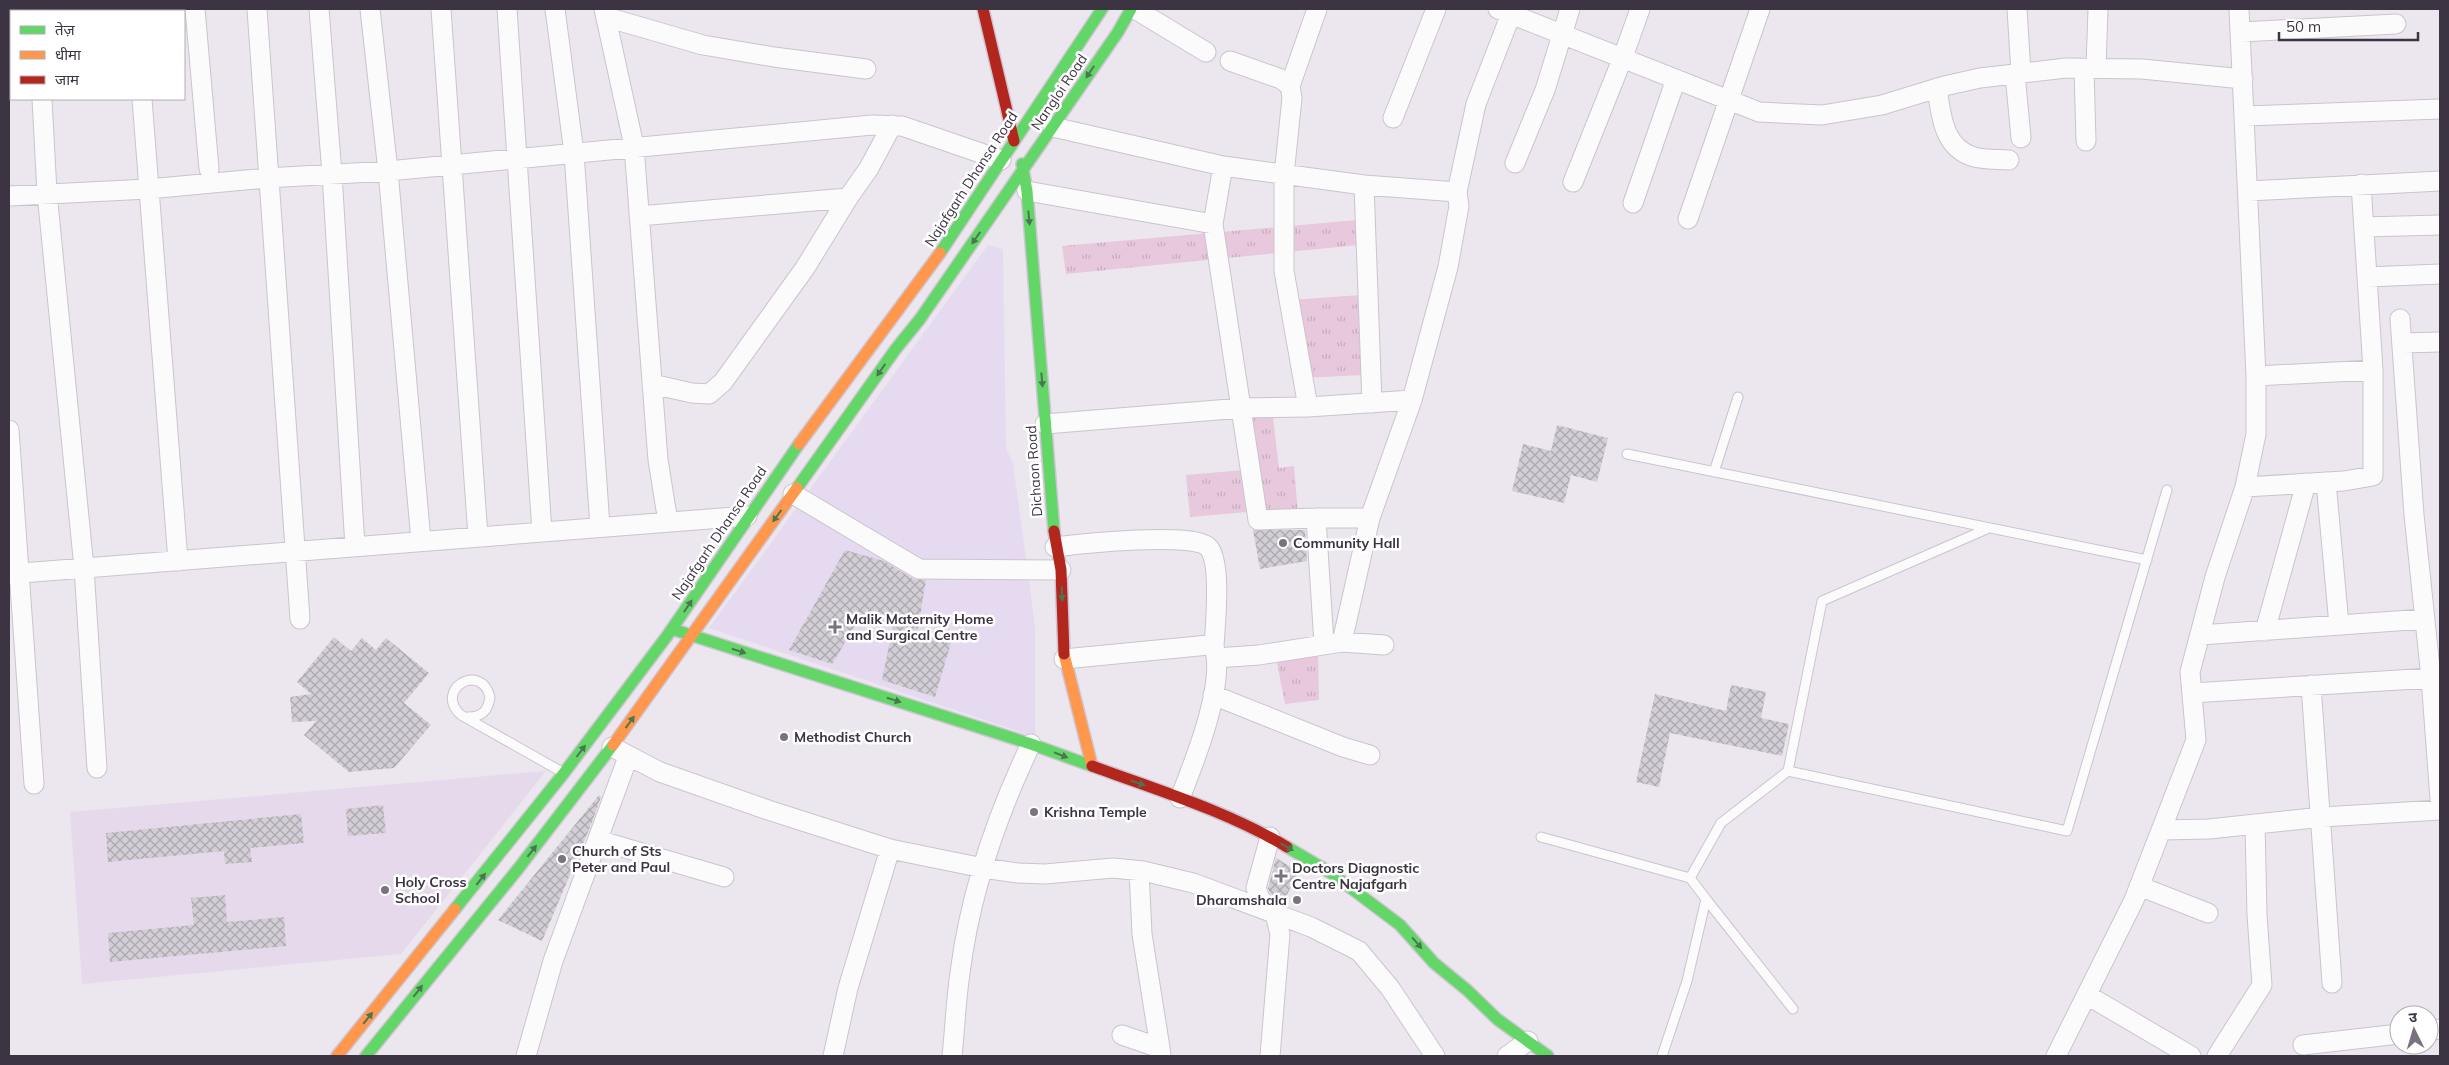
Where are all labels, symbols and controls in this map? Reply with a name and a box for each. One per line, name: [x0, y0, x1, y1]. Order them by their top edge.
legend: [10, 10, 185, 100]
scale bar: [2279, 10, 2418, 42]
text: 50 m: [2286, 17, 2321, 36]
text: तेज़: [55, 20, 76, 39]
text: धीमा: [55, 45, 82, 64]
street label: Nangloi Road: [1027, 50, 1091, 134]
one-way arrow: [1085, 66, 1095, 79]
text: जाम: [55, 70, 80, 89]
street label: Najafgarh Dhansa Road: [921, 108, 1021, 250]
one-way arrow: [1025, 210, 1033, 226]
one-way arrow: [971, 231, 981, 245]
one-way arrow: [876, 363, 886, 377]
one-way arrow: [1038, 372, 1046, 388]
street label: Dichaon Road: [1022, 425, 1046, 517]
street label: Najafgarh Dhansa Road: [668, 463, 770, 603]
one-way arrow: [772, 510, 782, 523]
place label: Community Hall: [1293, 534, 1400, 552]
marker: Community Hall: [1277, 537, 1289, 549]
one-way arrow: [1058, 586, 1066, 602]
one-way arrow: [683, 599, 692, 612]
place label: Malik Maternity Home and Surgical Centre: [846, 610, 994, 644]
marker: Malik Maternity Home and Surgical Centre: [828, 620, 842, 634]
one-way arrow: [731, 648, 746, 655]
one-way arrow: [886, 697, 901, 705]
one-way arrow: [625, 715, 635, 728]
place label: Methodist Church: [794, 728, 912, 746]
marker: Methodist Church: [778, 731, 790, 743]
one-way arrow: [576, 745, 587, 758]
one-way arrow: [1054, 752, 1069, 759]
one-way arrow: [1130, 780, 1145, 787]
place label: Krishna Temple: [1044, 803, 1147, 821]
marker: Krishna Temple: [1028, 806, 1040, 818]
place label: Church of Sts Peter and Paul: [572, 842, 670, 876]
one-way arrow: [1279, 843, 1294, 851]
one-way arrow: [526, 845, 537, 858]
marker: Church of Sts Peter and Paul: [556, 853, 568, 865]
place label: Doctors Diagnostic Centre Najafgarh: [1292, 859, 1419, 893]
marker: Doctors Diagnostic Centre Najafgarh: [1274, 869, 1288, 883]
place label: Holy Cross School: [395, 873, 467, 907]
one-way arrow: [476, 873, 487, 886]
marker: Holy Cross School: [379, 884, 391, 896]
place label: Dharamshala: [1196, 891, 1287, 909]
marker: Dharamshala: [1291, 894, 1303, 906]
one-way arrow: [1411, 937, 1422, 950]
one-way arrow: [413, 984, 424, 997]
north arrow: [2389, 1005, 2439, 1055]
text: उ: [2408, 1008, 2419, 1026]
one-way arrow: [362, 1012, 373, 1025]

